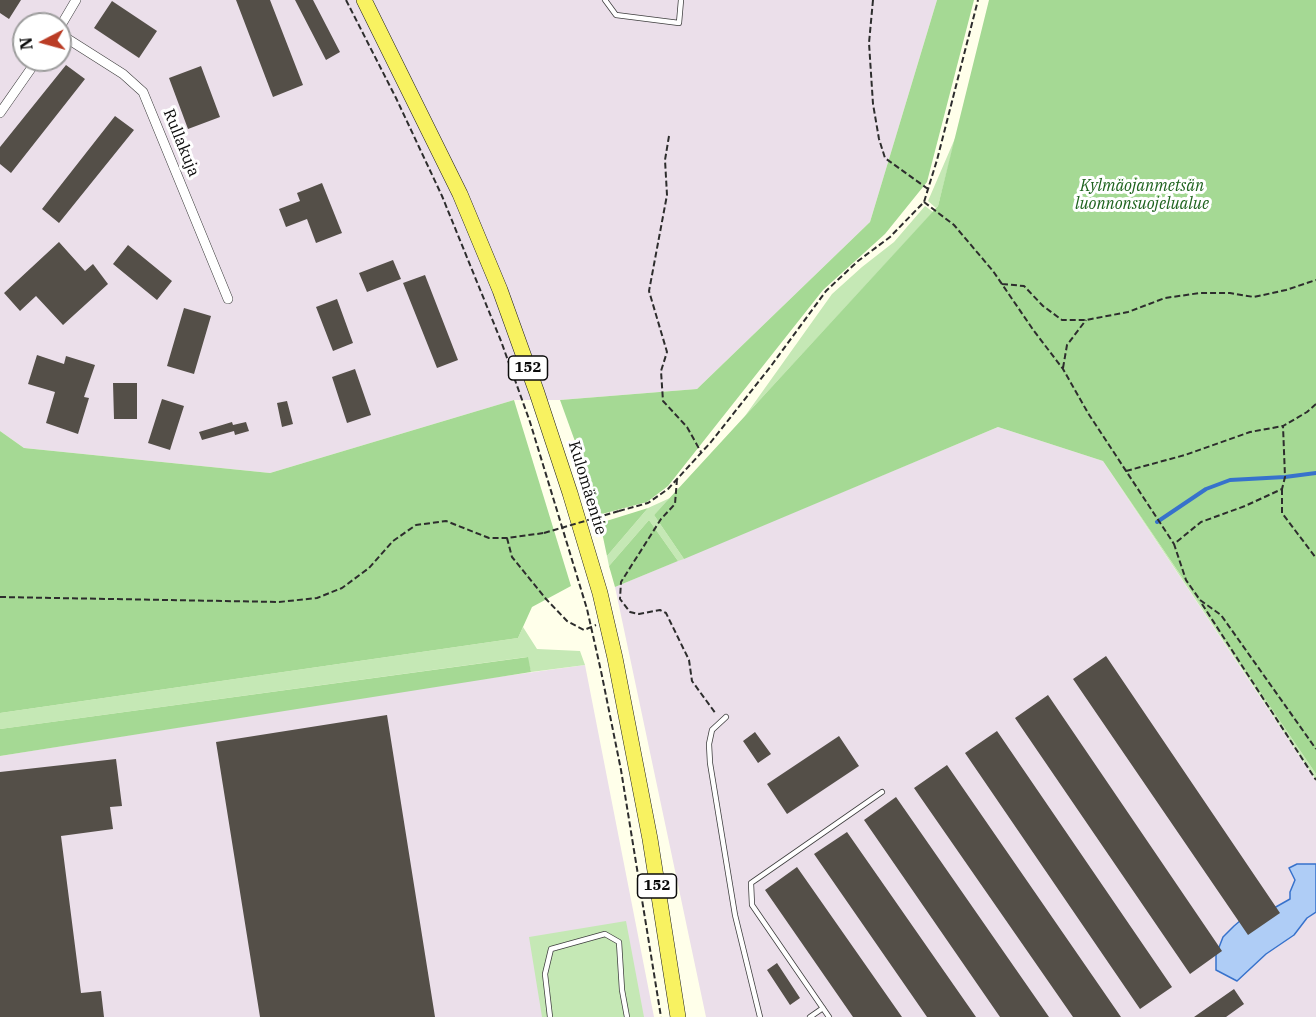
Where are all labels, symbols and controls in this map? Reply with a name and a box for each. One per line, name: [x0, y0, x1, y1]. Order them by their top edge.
north arrow: [12, 12, 72, 72]
text: N: [15, 36, 37, 51]
street label: Rullakuja: [159, 106, 203, 180]
park label: Kylmäojanmetsän luonnonsuojelualue: [1075, 176, 1209, 214]
road number: 152: [508, 356, 548, 380]
street label: Kulomäentie: [564, 439, 610, 537]
road number: 152: [638, 874, 676, 898]

